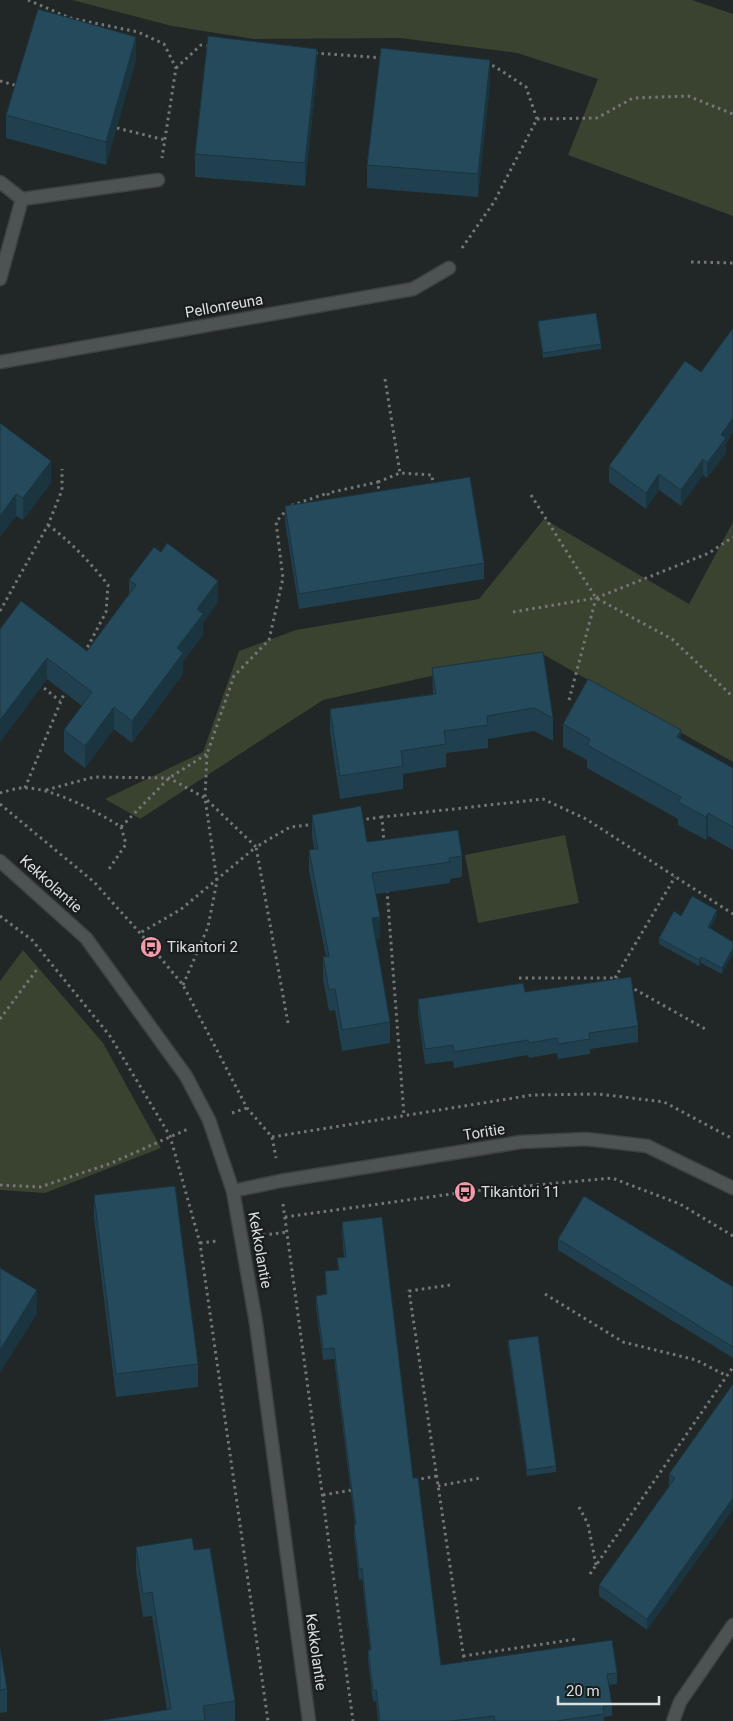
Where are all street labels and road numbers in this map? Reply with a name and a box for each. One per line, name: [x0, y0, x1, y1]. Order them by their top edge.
street label: Pellonreuna: [183, 290, 265, 322]
street label: Kekkolantie: [16, 851, 86, 917]
street label: Toritie: [462, 1120, 506, 1144]
street label: Kekkolantie: [244, 1210, 276, 1290]
street label: Kekkolantie: [302, 1612, 330, 1692]

